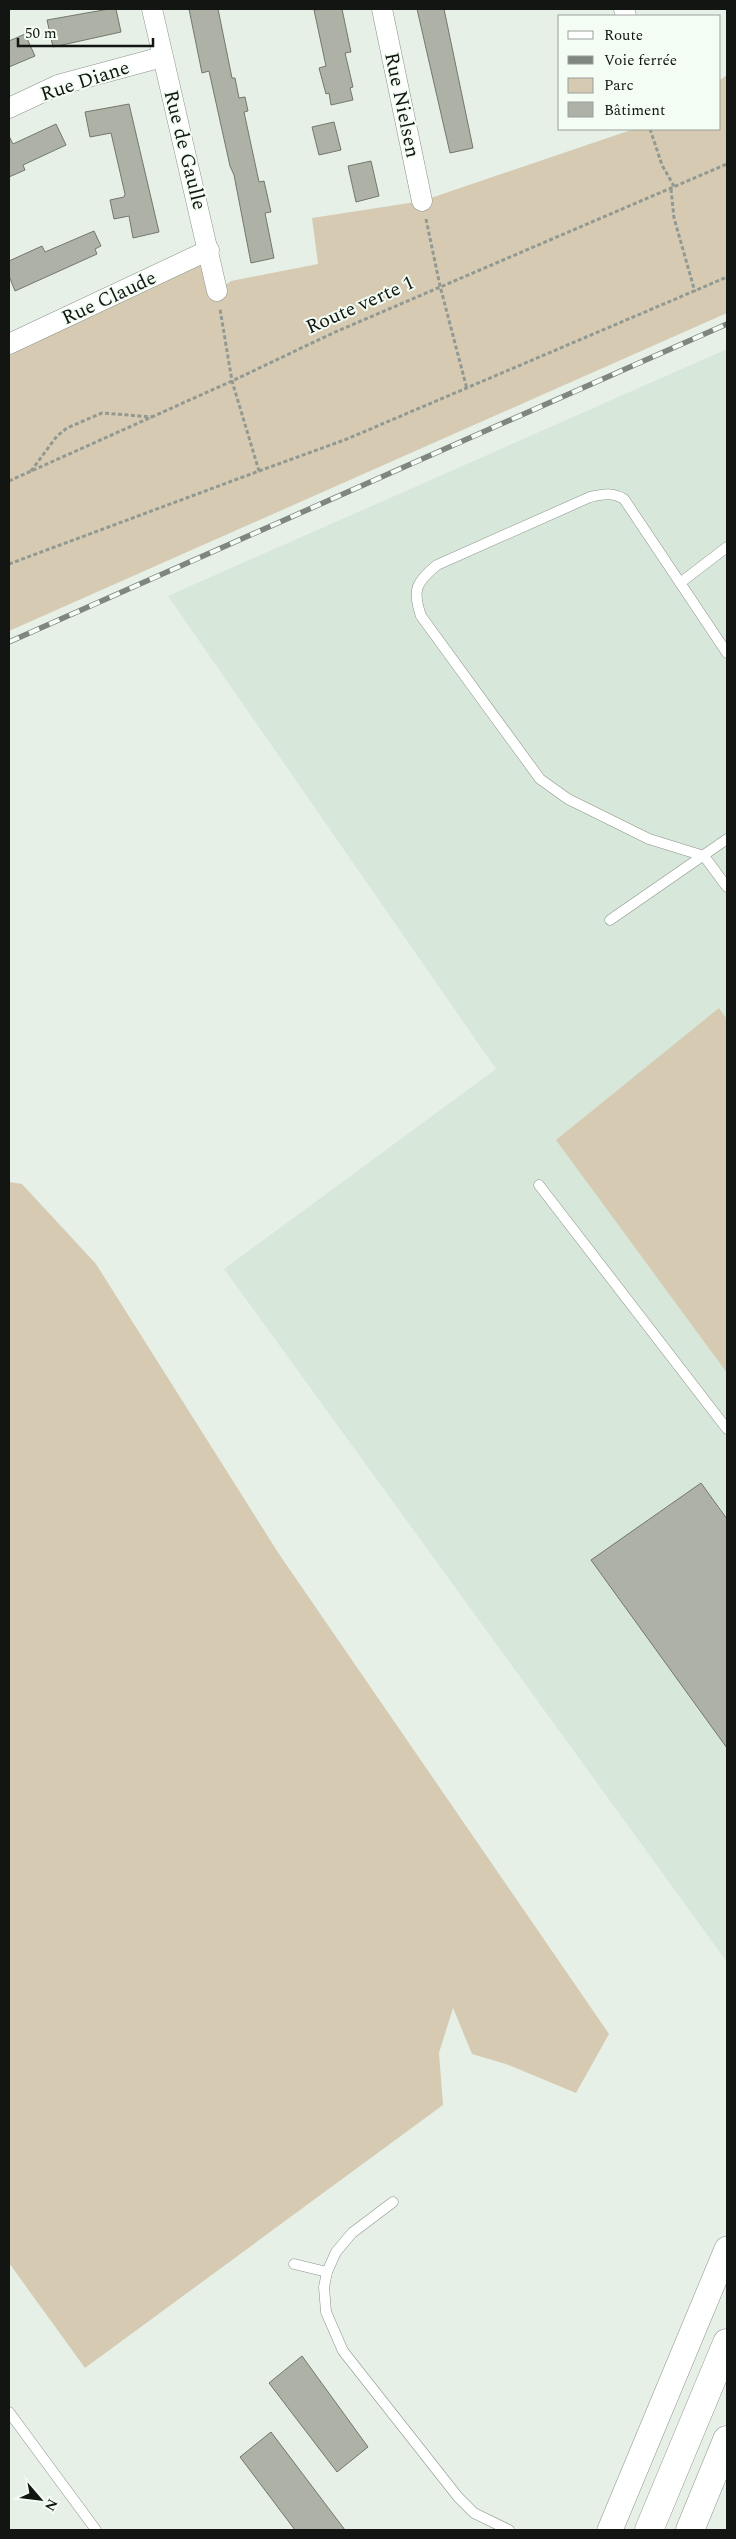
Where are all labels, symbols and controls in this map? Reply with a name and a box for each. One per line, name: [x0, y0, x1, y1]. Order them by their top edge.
scale bar: [18, 15, 152, 47]
legend: [558, 15, 721, 130]
text: 50 m: [25, 22, 57, 45]
text: Route: [604, 24, 643, 47]
text: Voie ferrée: [604, 49, 677, 72]
street label: Rue Nielsen: [376, 50, 428, 160]
street label: Rue Diane: [37, 53, 133, 109]
text: Parc: [604, 74, 634, 97]
street label: Rue de Gaulle: [156, 87, 214, 213]
text: Bâtiment: [604, 99, 665, 122]
street label: Rue Claude: [57, 263, 161, 333]
street label: Route verte 1: [301, 268, 419, 342]
north arrow: [15, 2474, 65, 2524]
text: N: [39, 2495, 63, 2515]

